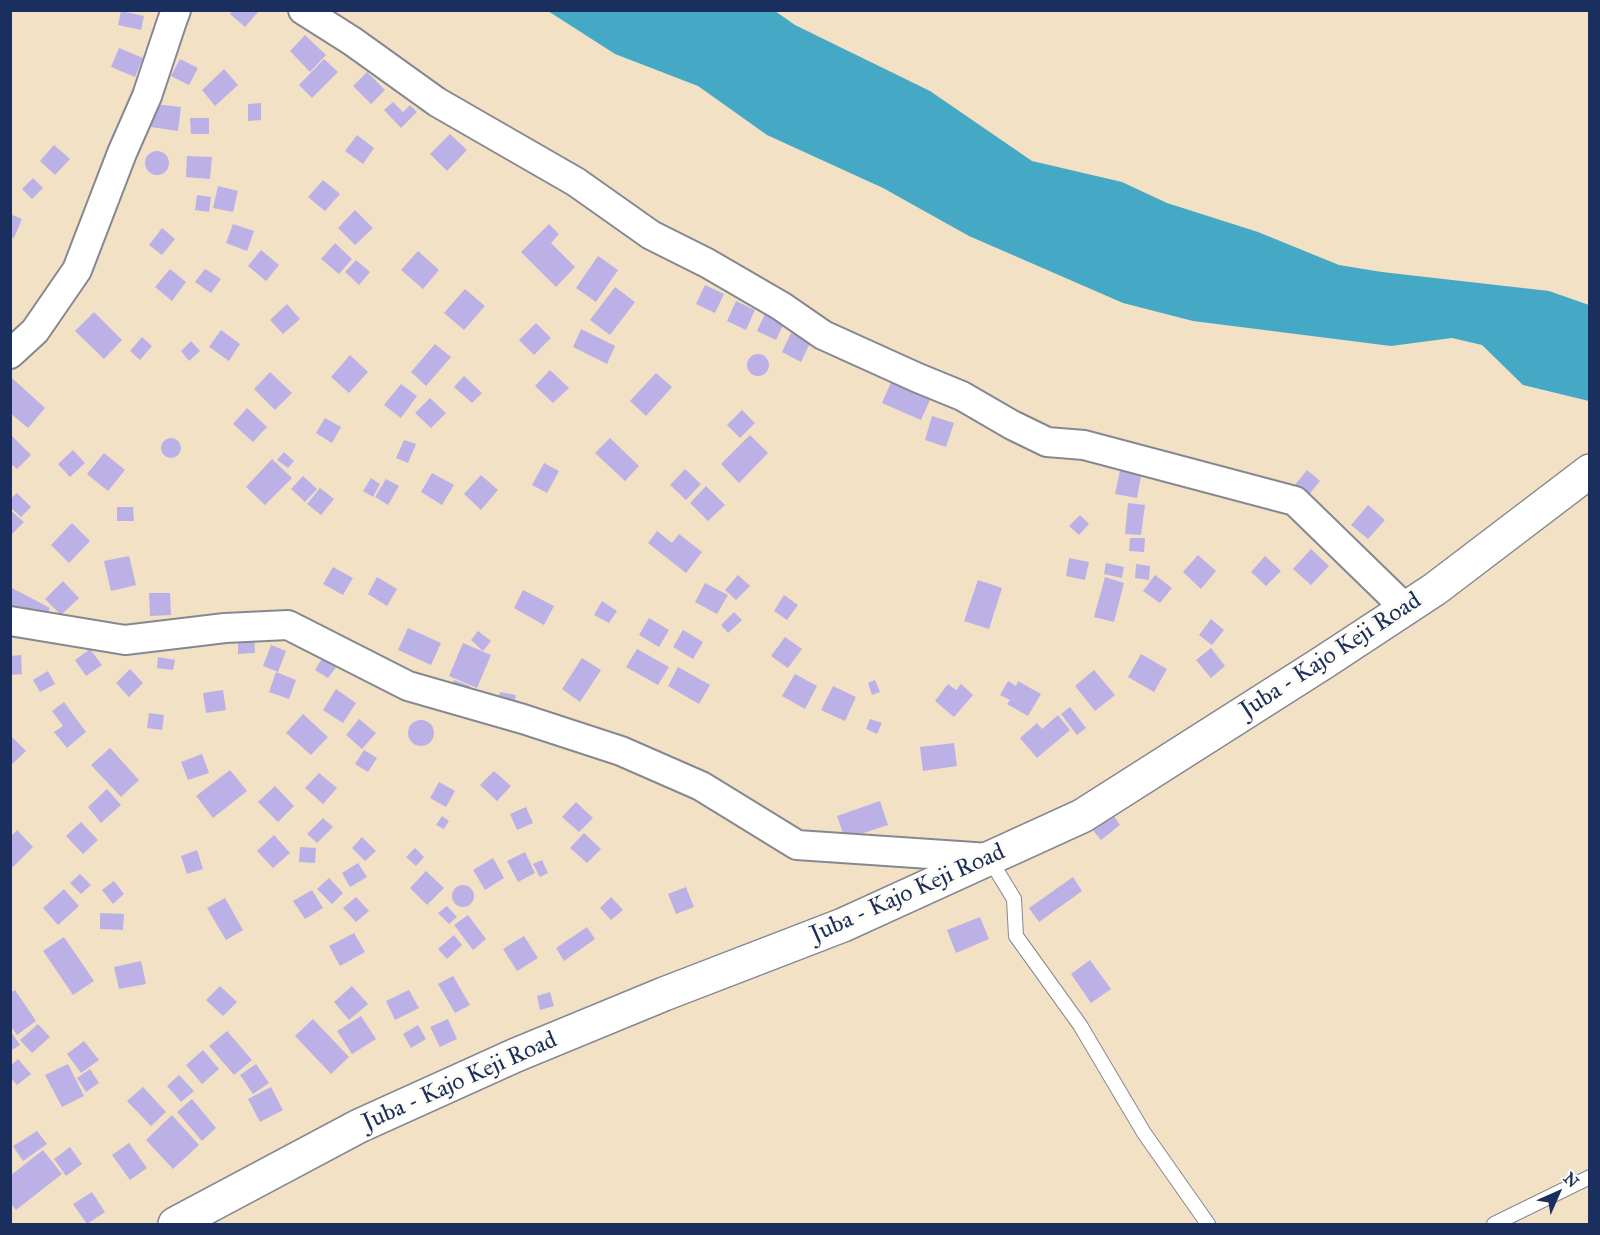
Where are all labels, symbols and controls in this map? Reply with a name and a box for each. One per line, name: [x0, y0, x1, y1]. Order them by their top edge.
street label: Juba - Kajo Keji Road: [1235, 587, 1427, 725]
street label: Juba - Kajo Keji Road: [806, 838, 1010, 950]
street label: Juba - Kajo Keji Road: [358, 1026, 562, 1138]
north arrow: [1528, 1163, 1588, 1223]
text: N: [1560, 1168, 1583, 1191]

